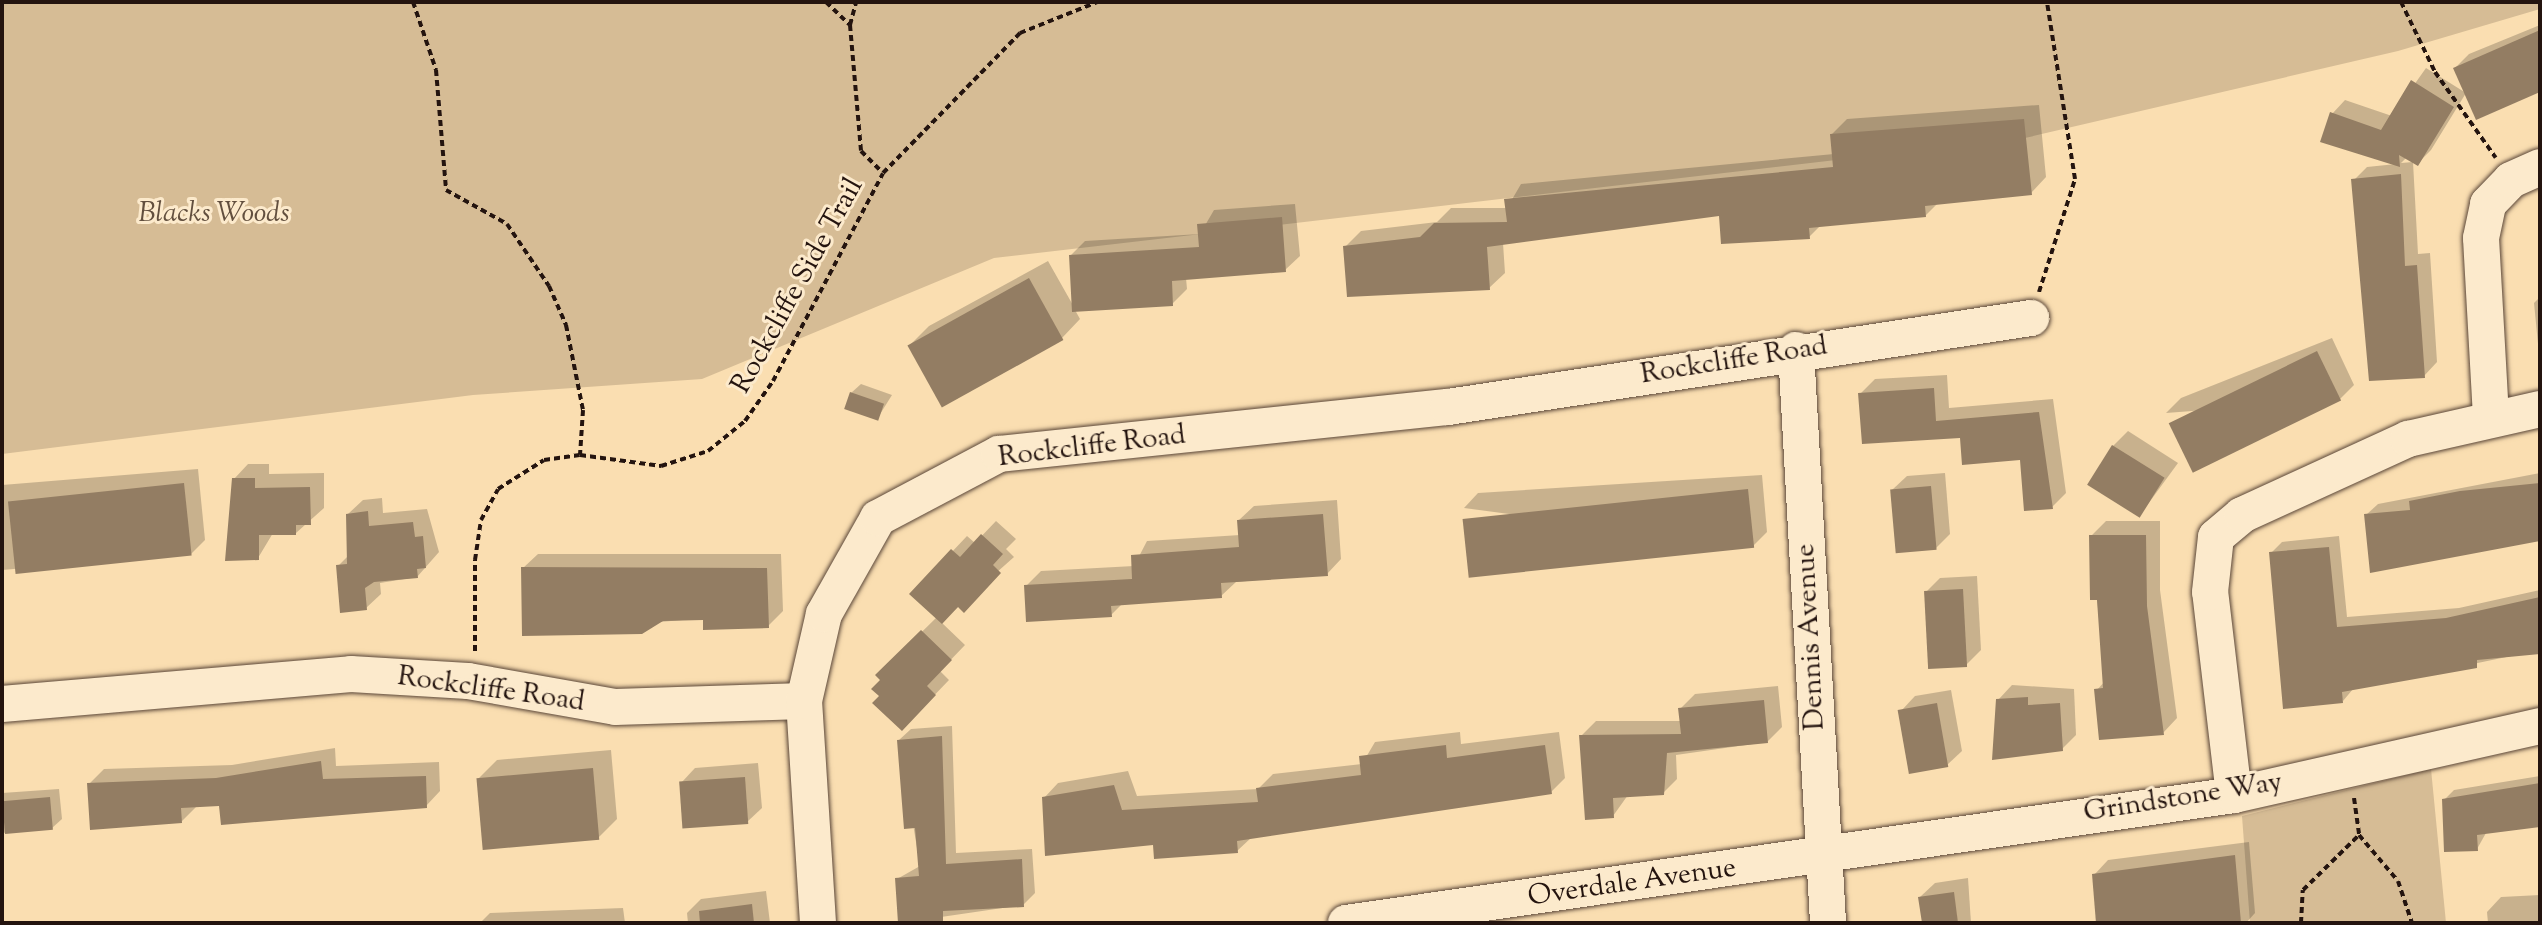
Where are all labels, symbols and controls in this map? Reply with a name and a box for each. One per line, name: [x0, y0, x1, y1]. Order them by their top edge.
street label: Rockcliffe Side Trail: [725, 172, 871, 400]
park label: Blacks Woods: [138, 197, 290, 231]
street label: Rockcliffe Road: [1638, 330, 1830, 392]
street label: Rockcliffe Road: [996, 419, 1188, 475]
street label: Dennis Avenue: [1789, 543, 1833, 731]
street label: Rockcliffe Road: [395, 660, 587, 720]
street label: Grindstone Way: [2081, 766, 2285, 830]
street label: Overdale Avenue: [1526, 852, 1738, 914]

